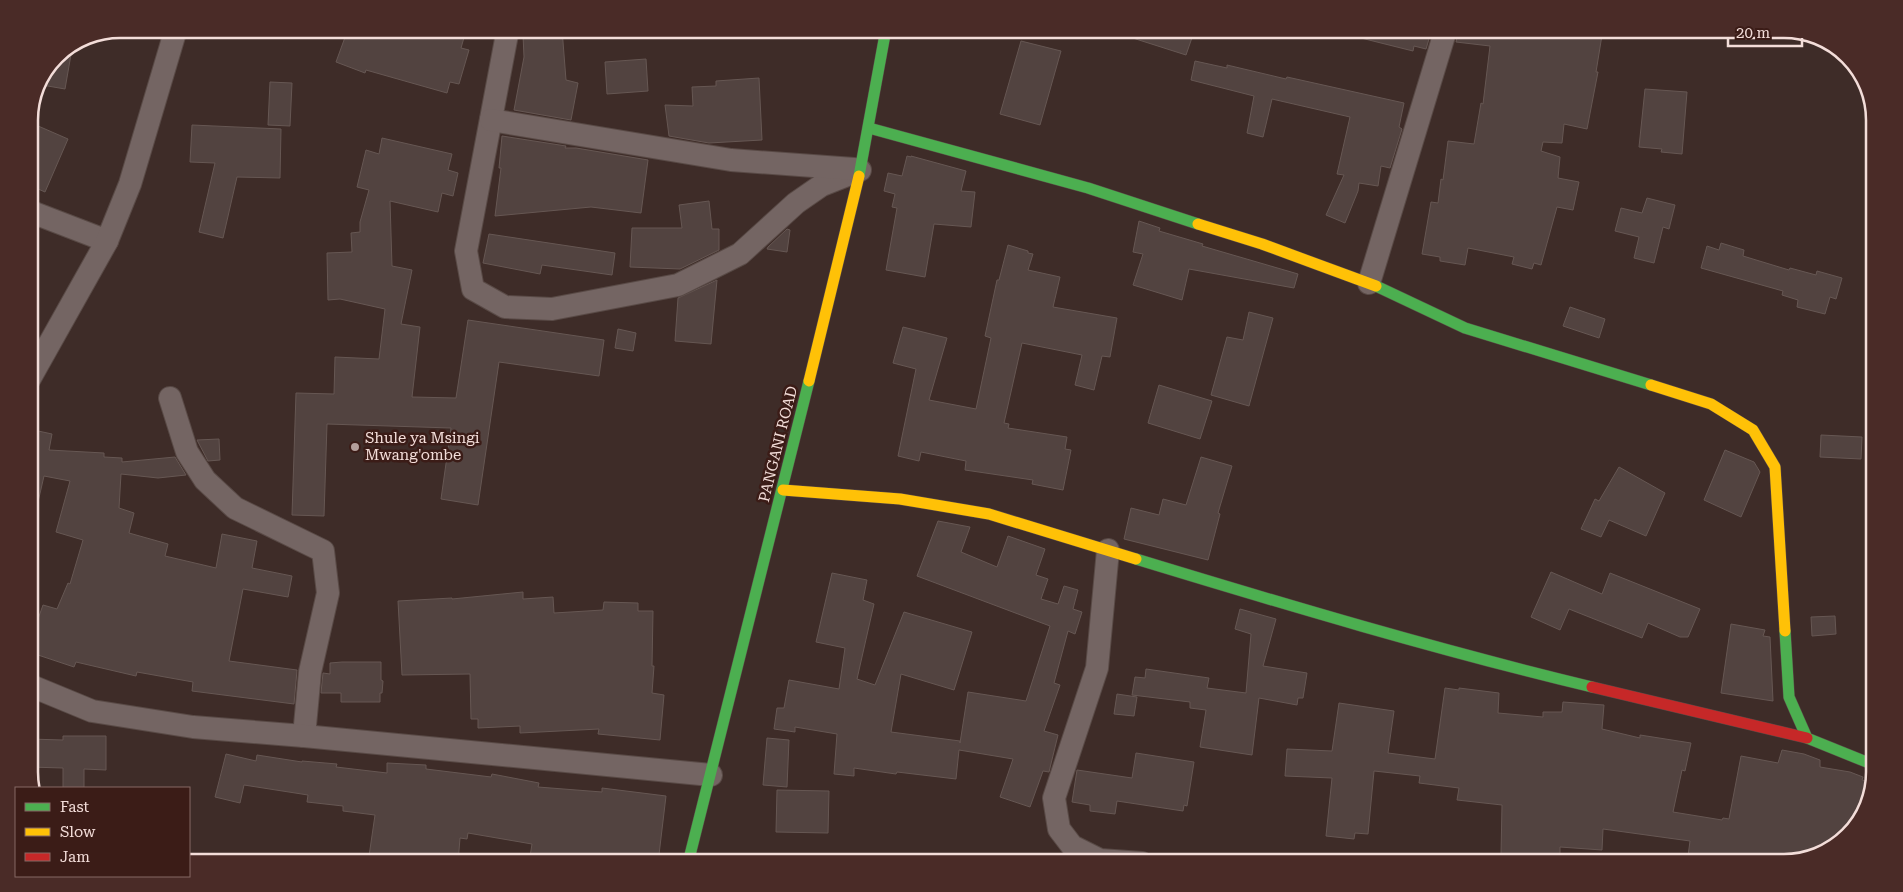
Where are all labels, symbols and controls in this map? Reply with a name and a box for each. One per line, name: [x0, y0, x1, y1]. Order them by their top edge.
scale bar: [1728, 15, 1802, 47]
text: 20 m: [1736, 24, 1771, 42]
street label: PANGANI ROAD: [755, 384, 801, 504]
place label: Shule ya Msingi Mwang'ombe: [365, 429, 480, 464]
marker: Shule ya Msingi Mwang'ombe: [349, 441, 361, 453]
legend: [15, 787, 190, 877]
text: Fast: [60, 798, 90, 816]
text: Slow: [60, 823, 96, 841]
text: Jam: [60, 848, 90, 866]

